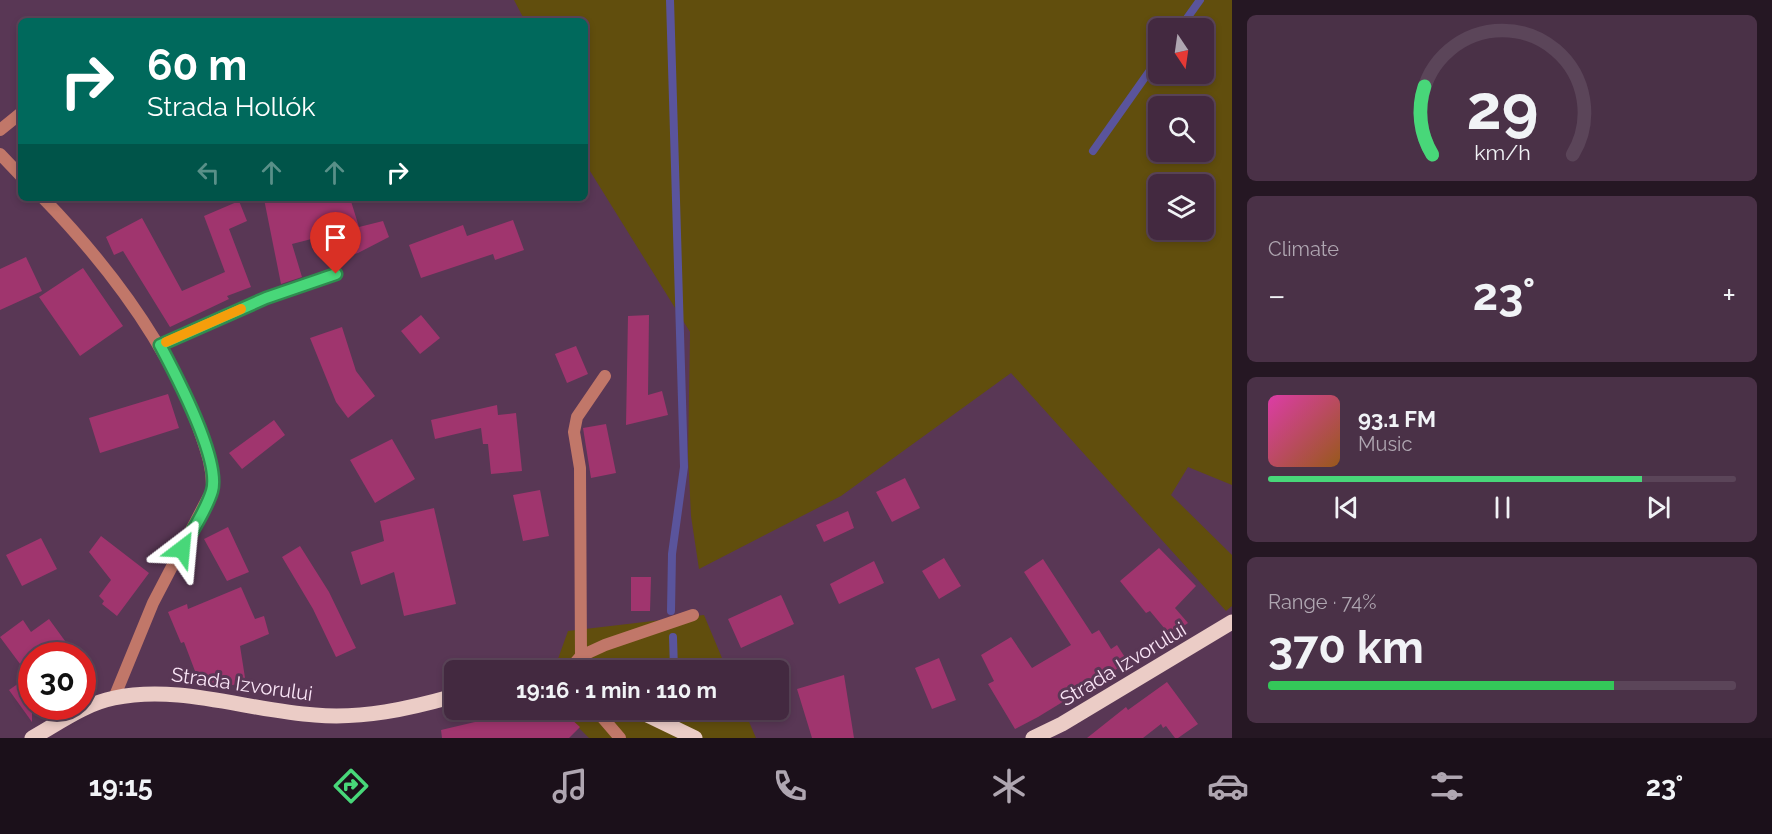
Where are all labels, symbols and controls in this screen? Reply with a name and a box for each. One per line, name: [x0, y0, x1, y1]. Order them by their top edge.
north arrow: [1148, 18, 1214, 84]
map controls: [1148, 18, 1214, 240]
text: 60 m: [147, 41, 247, 90]
icon: right: [48, 42, 126, 120]
text: 29: [1466, 70, 1538, 144]
text: Strada Hollók: [147, 91, 316, 122]
button: search: [1148, 96, 1214, 162]
text: km/h: [1474, 140, 1530, 165]
icon: left: [192, 156, 225, 189]
icon: ahead: [255, 156, 288, 189]
icon: ahead: [318, 156, 351, 189]
icon: right: [381, 156, 414, 189]
button: layers: [1148, 174, 1214, 240]
pin: [310, 212, 361, 274]
icon: arrive: [319, 221, 352, 254]
text: Climate: [1268, 237, 1339, 261]
text: 23°: [1473, 268, 1535, 321]
text: −: [1268, 276, 1286, 315]
text: +: [1722, 276, 1736, 315]
text: 93.1 FM: [1358, 406, 1436, 432]
text: Music: [1358, 432, 1412, 456]
icon: previous: [1330, 491, 1363, 524]
icon: pause: [1486, 491, 1519, 524]
icon: next: [1642, 491, 1675, 524]
position arrow: [150, 517, 214, 581]
text: Range · 74%: [1268, 590, 1376, 614]
street label: Strada Izvorului: [1056, 617, 1190, 711]
text: 370 km: [1268, 621, 1424, 674]
speed limit sign: 30: [18, 642, 96, 720]
street label: Strada Izvorului: [170, 662, 314, 706]
text: 19:16 · 1 min · 110 m: [516, 677, 717, 703]
icon: directions: [330, 765, 372, 807]
icon: music: [549, 765, 591, 807]
icon: phone: [769, 765, 811, 807]
icon: climate: [988, 765, 1030, 807]
icon: car: [1207, 765, 1249, 807]
icon: filters: [1426, 765, 1468, 807]
text: 19:15: [89, 771, 153, 802]
text: 23°: [1646, 771, 1683, 802]

